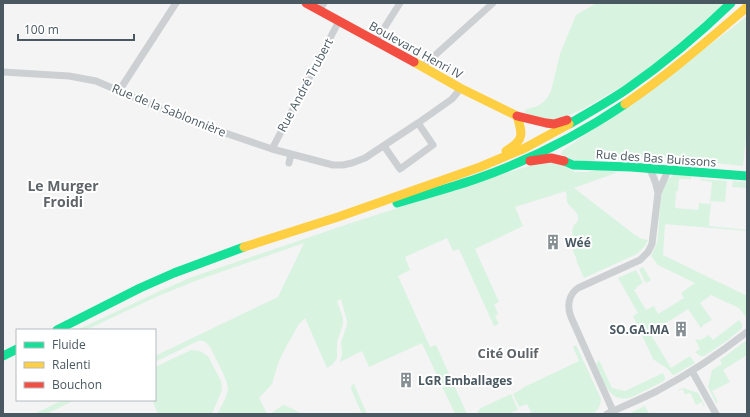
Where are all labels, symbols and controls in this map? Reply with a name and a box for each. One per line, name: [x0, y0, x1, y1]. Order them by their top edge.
scale bar: [18, 16, 134, 42]
street label: Boulevard Henri IV: [366, 17, 467, 83]
text: 100 m: [24, 21, 59, 38]
street label: Rue André Trubert: [273, 35, 337, 135]
street label: Rue de la Sablonnière: [109, 79, 229, 141]
street label: Rue des Bas Buissons: [595, 145, 717, 171]
district label: Le Murger Froidi: [27, 176, 99, 211]
building icon: Wéé: [544, 233, 562, 251]
place label: Wéé: [565, 234, 591, 251]
building icon: SO.GA.MA: [672, 320, 690, 338]
place label: SO.GA.MA: [609, 321, 670, 338]
legend: [16, 329, 156, 401]
text: Fluide: [52, 336, 86, 353]
district label: Cité Oulif: [478, 344, 539, 362]
text: Ralenti: [52, 356, 91, 373]
building icon: LGR Emballages: [397, 371, 415, 389]
place label: LGR Emballages: [418, 372, 512, 389]
text: Bouchon: [52, 376, 102, 393]

